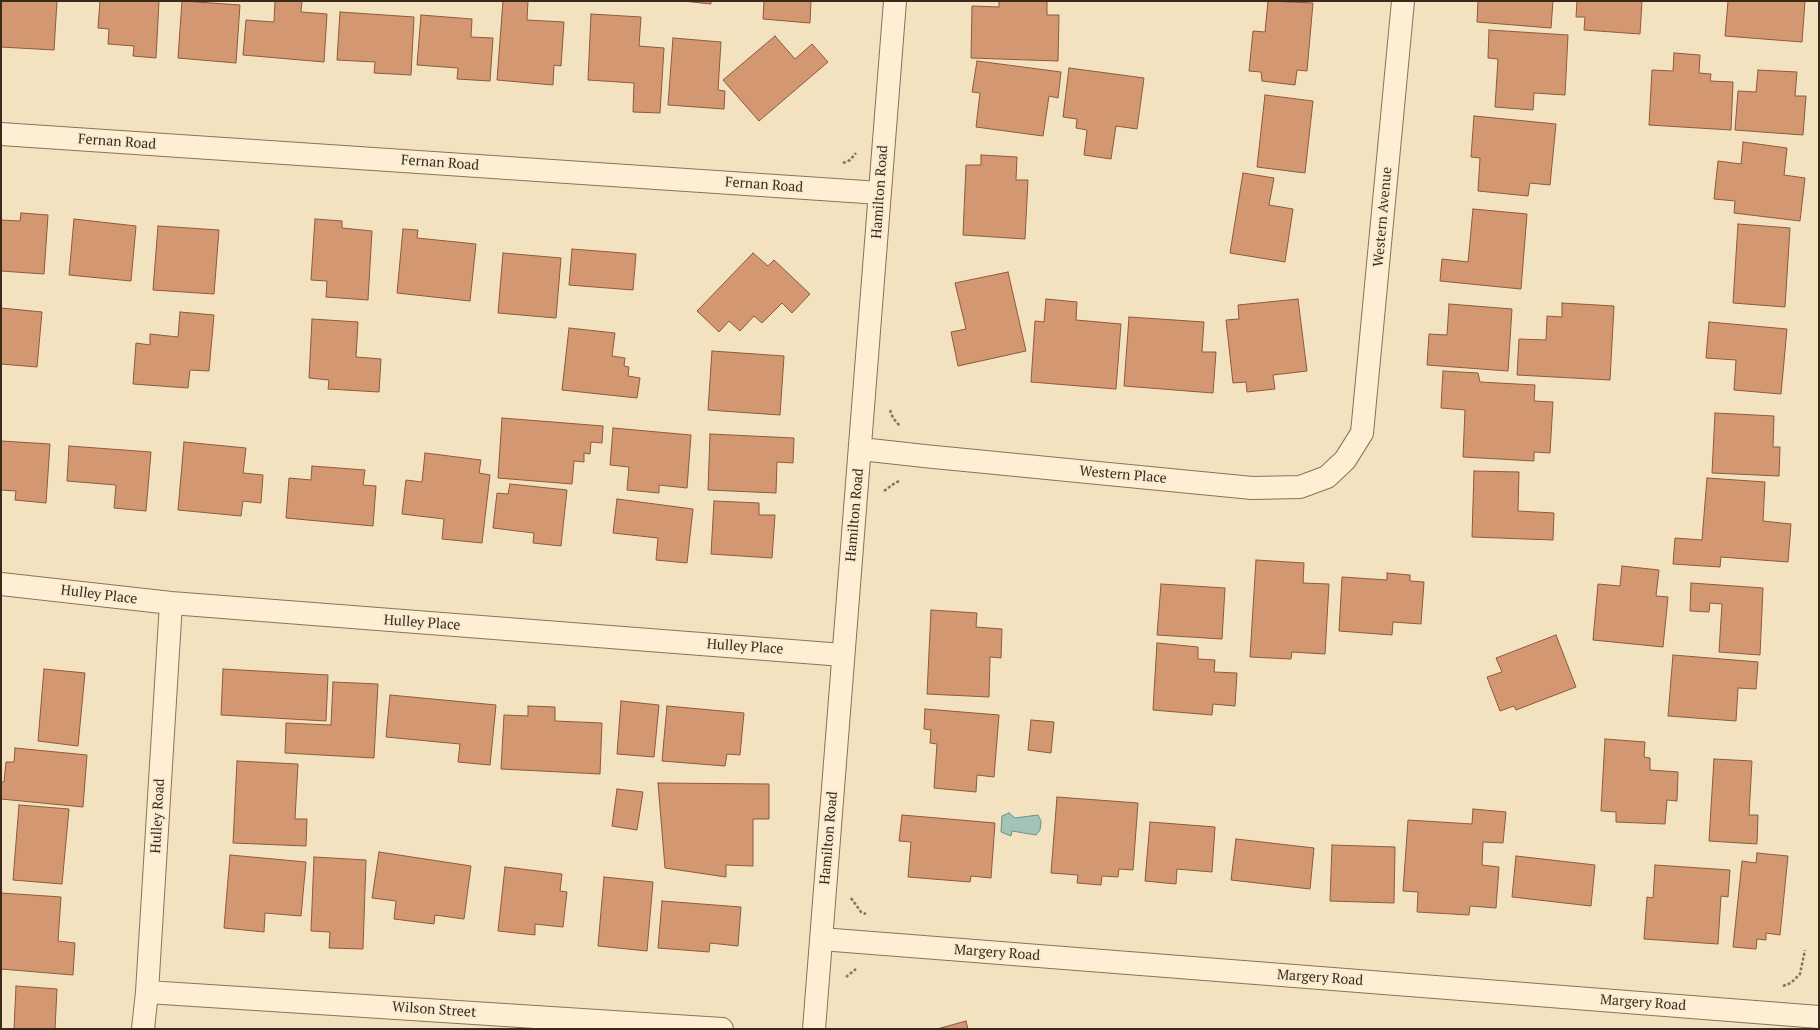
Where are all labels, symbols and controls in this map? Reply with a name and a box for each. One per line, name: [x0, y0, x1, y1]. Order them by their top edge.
street label: Fernan Road: [77, 131, 157, 153]
street label: Hamilton Road: [868, 145, 892, 239]
street label: Fernan Road: [400, 152, 480, 174]
street label: Western Avenue: [1370, 166, 1396, 268]
street label: Fernan Road: [724, 174, 804, 196]
street label: Western Place: [1079, 463, 1167, 487]
street label: Hamilton Road: [843, 468, 867, 562]
street label: Hulley Place: [60, 582, 138, 608]
street label: Hulley Place: [383, 612, 461, 634]
street label: Hulley Place: [706, 636, 784, 658]
street label: Hulley Road: [148, 778, 168, 854]
street label: Hamilton Road: [817, 791, 841, 885]
street label: Margery Road: [953, 942, 1041, 964]
street label: Margery Road: [1276, 967, 1364, 989]
street label: Margery Road: [1599, 992, 1687, 1014]
street label: Wilson Street: [391, 999, 477, 1021]

